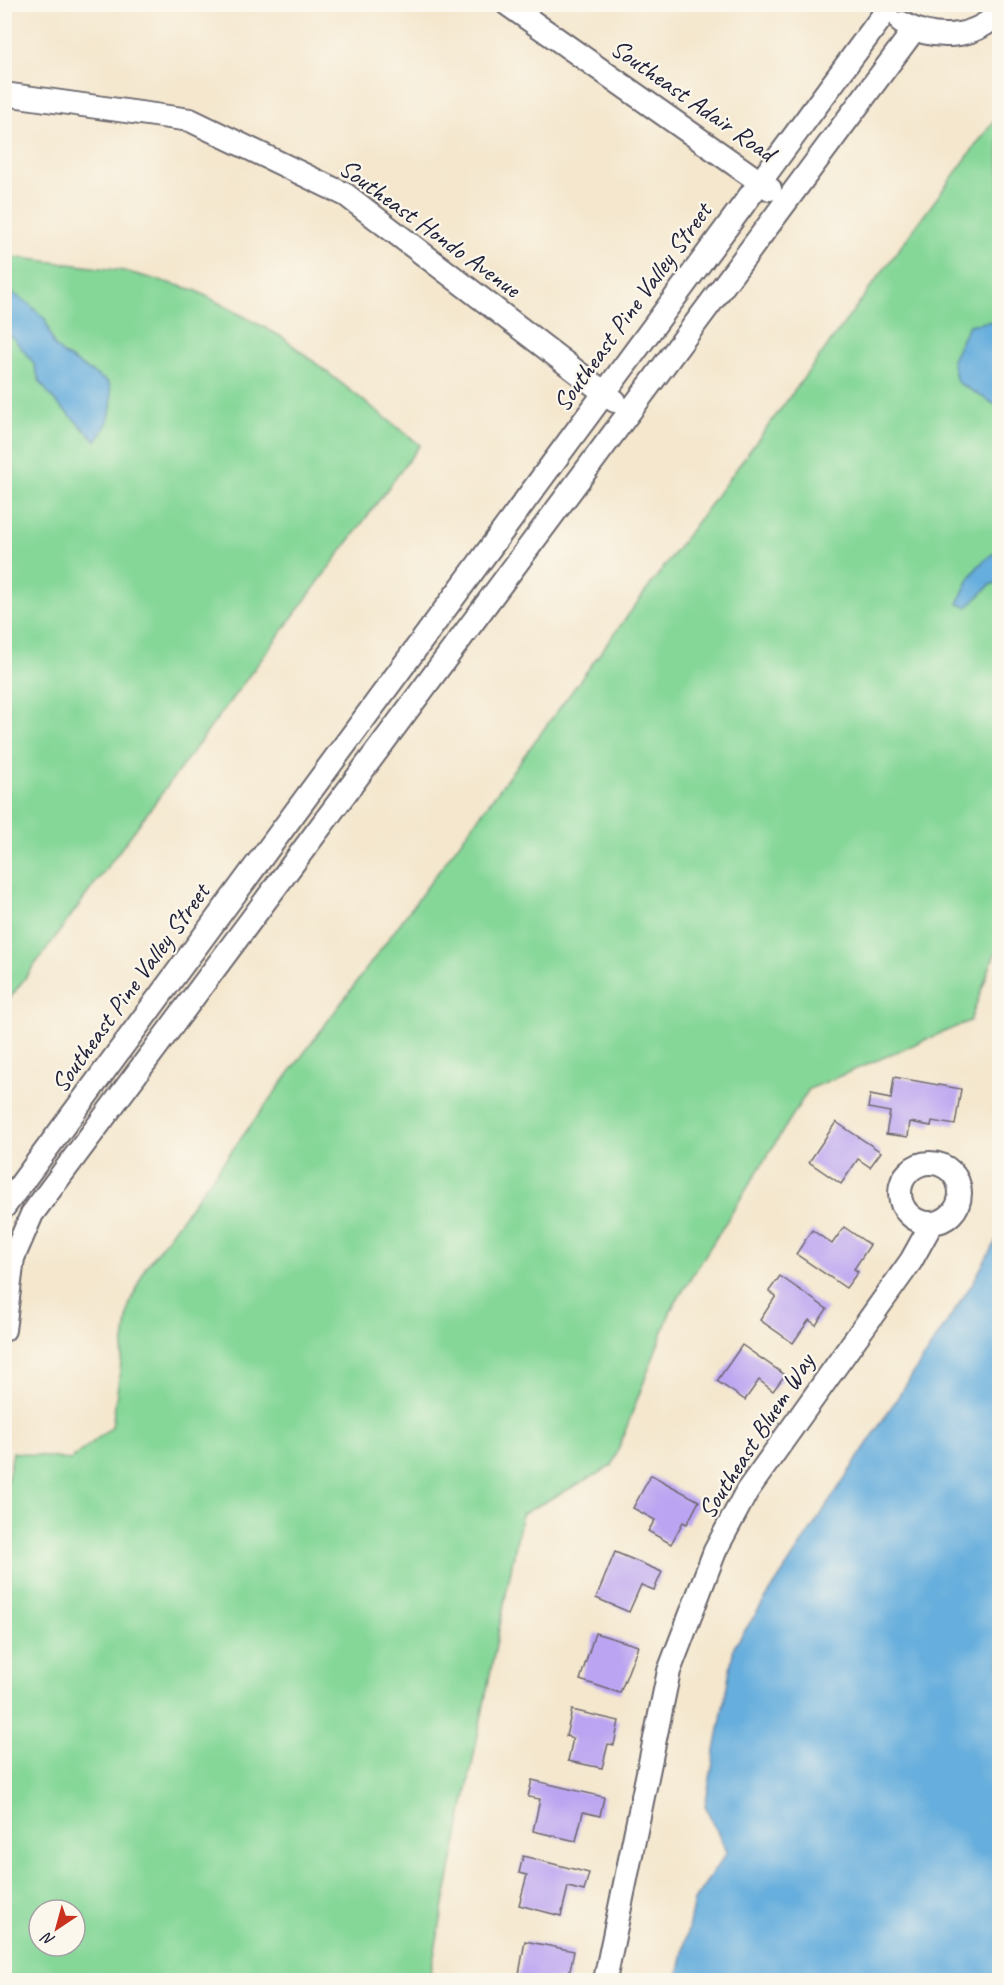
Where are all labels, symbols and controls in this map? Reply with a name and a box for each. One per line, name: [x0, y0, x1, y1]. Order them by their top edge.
street label: Southeast Adair Road: [605, 31, 785, 171]
street label: Southeast Hondo Avenue: [333, 151, 528, 306]
street label: Southeast Pine Valley Street: [545, 194, 720, 418]
street label: Southeast Pine Valley Street: [43, 875, 218, 1099]
street label: Southeast Bluem Way: [690, 1345, 823, 1525]
north arrow: [27, 1898, 87, 1958]
text: N: [36, 1927, 59, 1950]

